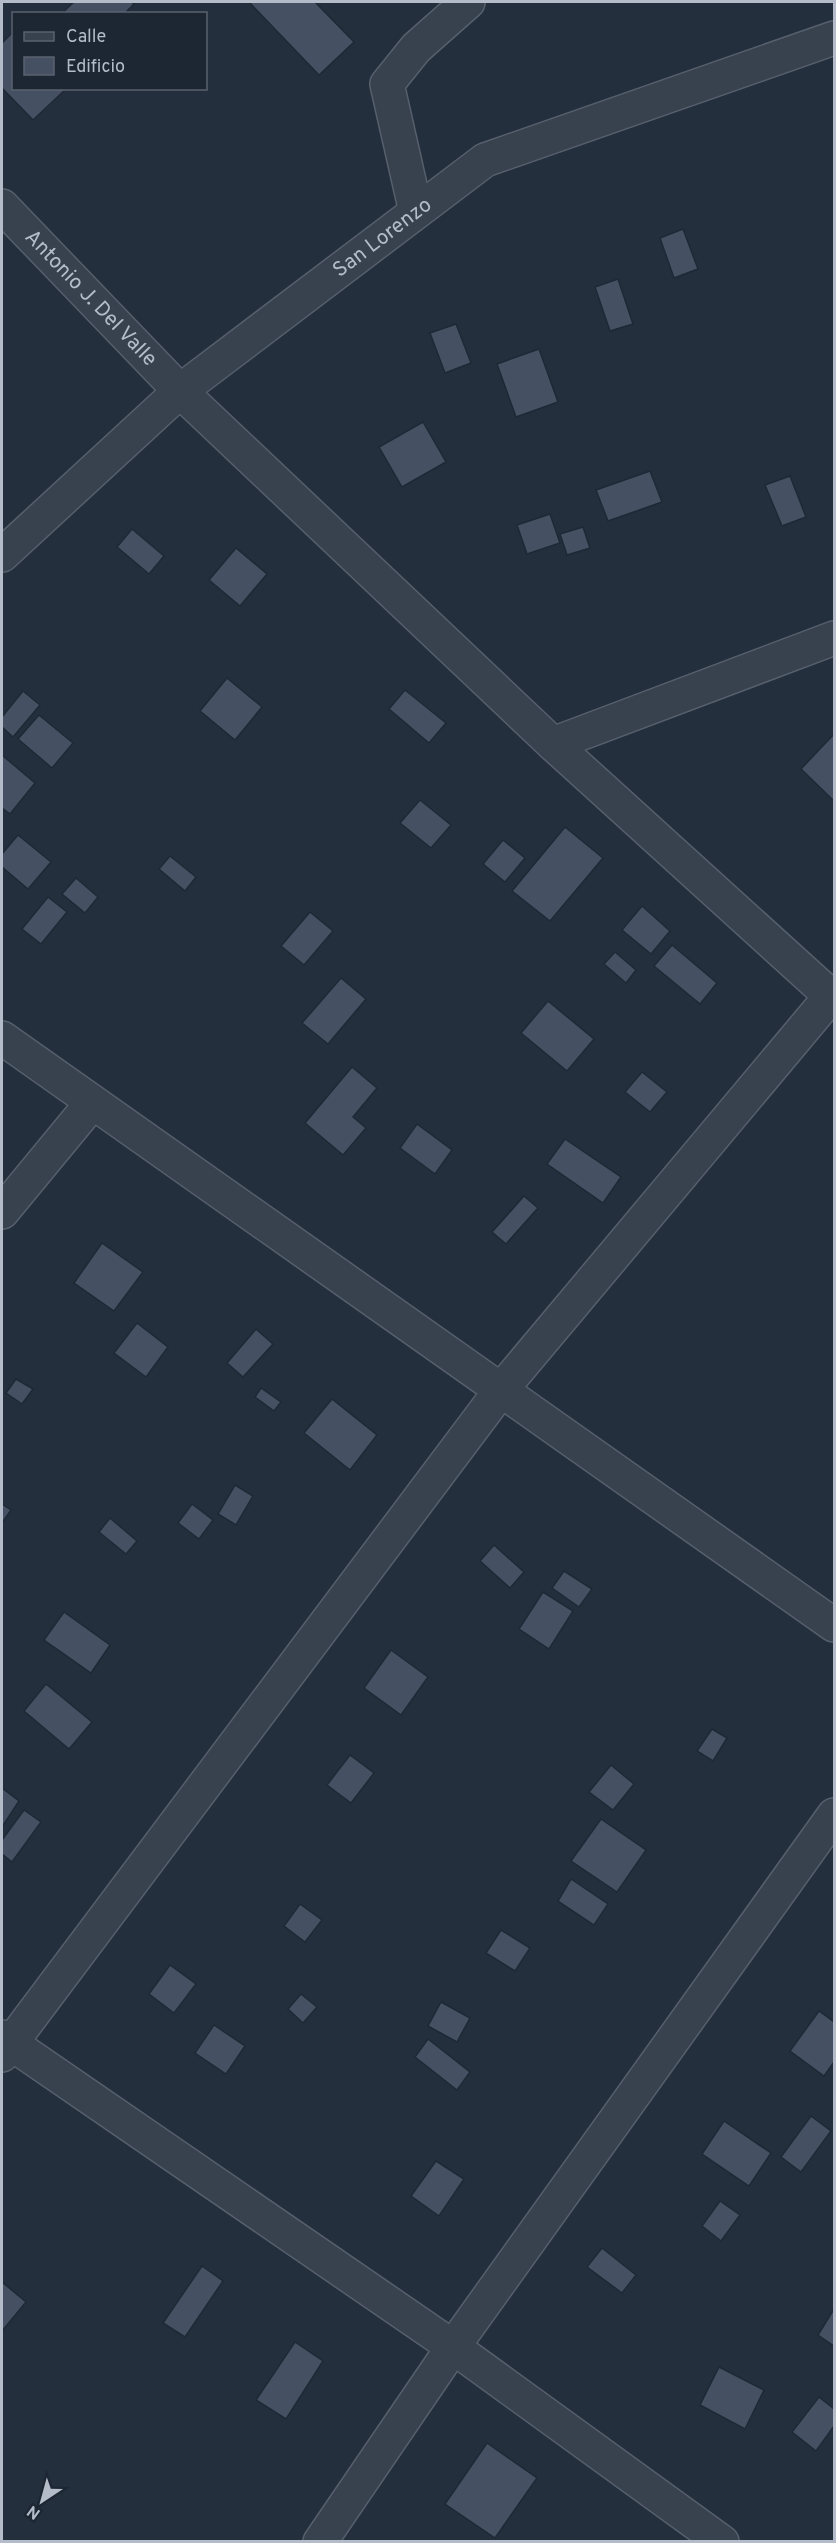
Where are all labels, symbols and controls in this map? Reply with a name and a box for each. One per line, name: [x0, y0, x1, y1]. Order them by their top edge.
legend: [12, 12, 207, 90]
text: Calle: [66, 26, 106, 49]
text: Edificio: [66, 56, 125, 79]
street label: San Lorenzo: [328, 192, 437, 284]
street label: Antonio J. Del Valle: [19, 224, 163, 372]
north arrow: [12, 2471, 72, 2531]
text: N: [24, 2500, 45, 2523]

